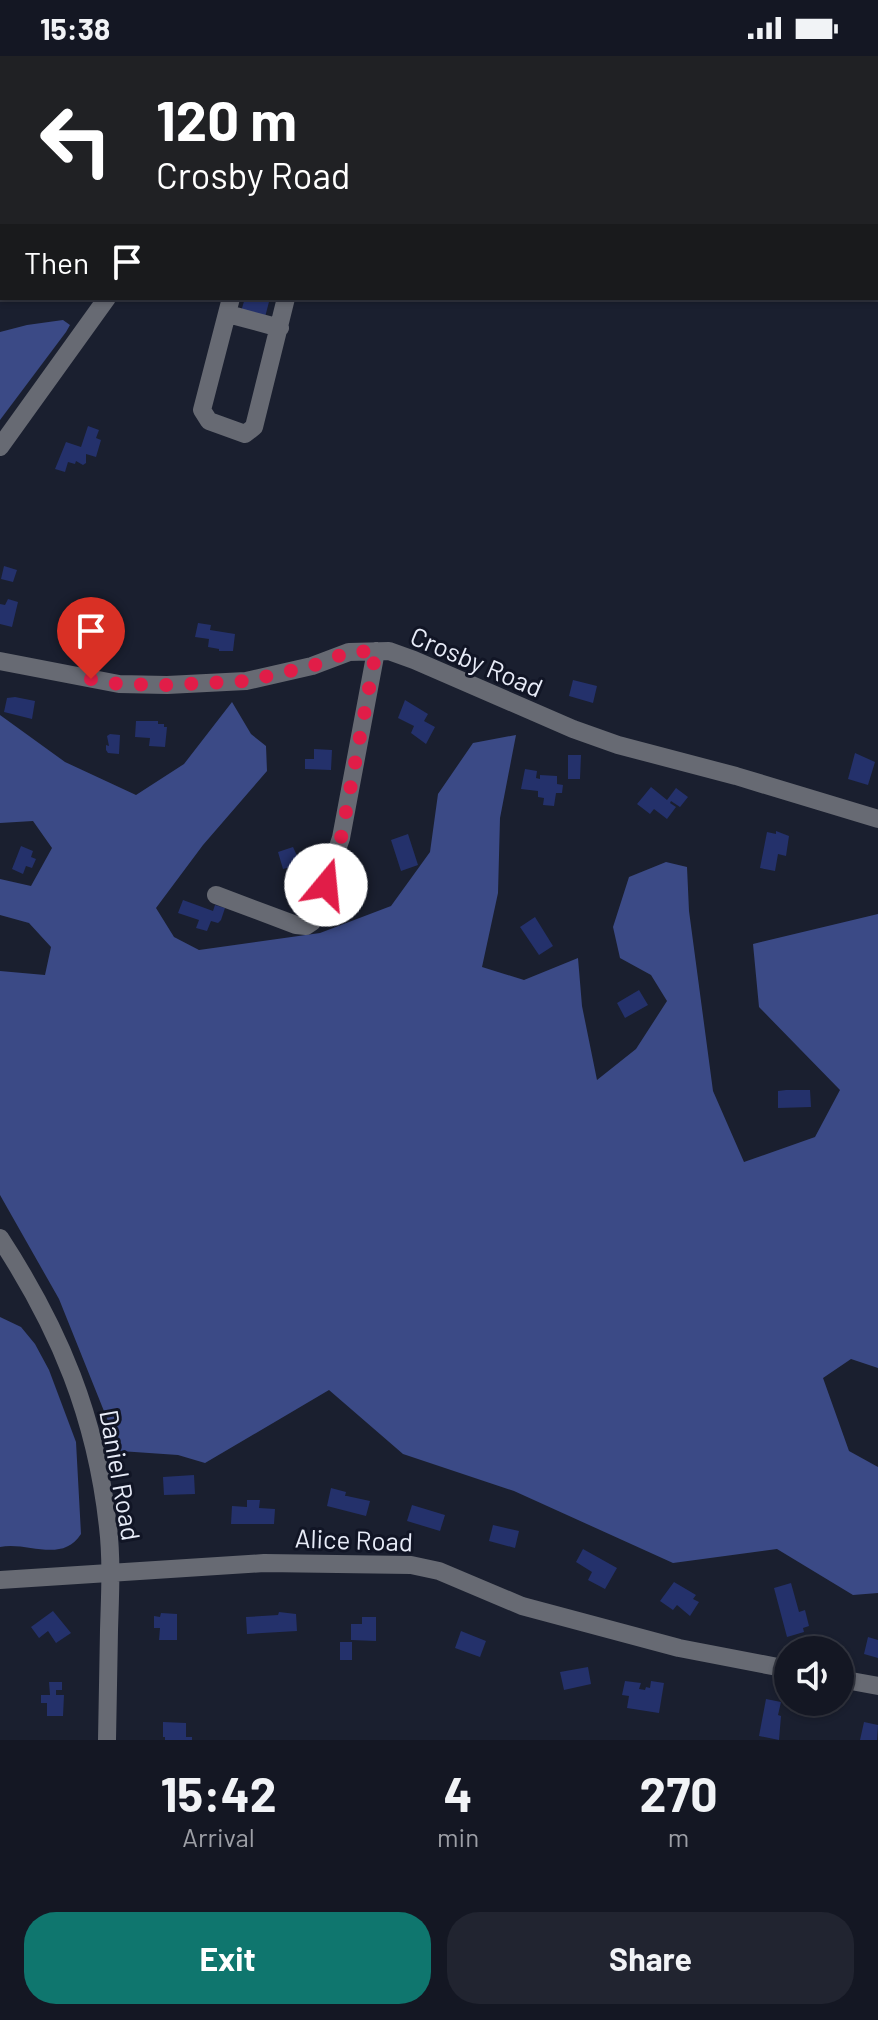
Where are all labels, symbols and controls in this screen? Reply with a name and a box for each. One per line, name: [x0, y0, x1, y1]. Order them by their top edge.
text: 15:38: [40, 10, 110, 46]
text: 120 m: [156, 85, 297, 152]
icon: left: [24, 88, 128, 192]
text: Crosby Road: [156, 153, 350, 196]
icon: arrive: [105, 240, 149, 284]
text: Then: [24, 244, 89, 280]
pin: [57, 597, 125, 679]
icon: arrive: [69, 609, 113, 653]
street label: Crosby Road: [406, 619, 548, 703]
position arrow: [284, 843, 368, 927]
street label: Daniel Road: [94, 1407, 148, 1543]
street label: Alice Road: [294, 1521, 414, 1557]
map controls: [774, 1636, 854, 1716]
button: sound: [774, 1636, 854, 1716]
text: 15:42: [160, 1764, 277, 1822]
text: 4: [444, 1764, 473, 1822]
text: 270: [640, 1764, 718, 1822]
text: Arrival: [182, 1821, 255, 1852]
text: min: [437, 1821, 479, 1852]
text: m: [668, 1821, 689, 1852]
button: Exit: [24, 1912, 431, 2004]
button: Share: [447, 1912, 854, 2004]

